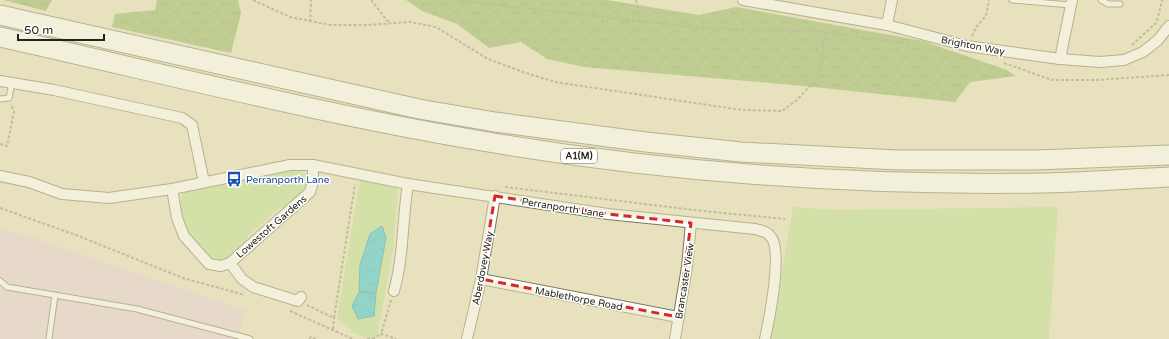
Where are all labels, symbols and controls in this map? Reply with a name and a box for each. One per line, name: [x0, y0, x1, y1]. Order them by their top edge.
scale bar: [18, 16, 104, 42]
text: 50 m: [24, 23, 53, 37]
street label: Brighton Way: [940, 34, 1006, 58]
road number: A1(M): [561, 149, 597, 163]
bus stop icon: Perranporth Lane: [225, 170, 243, 188]
place label: Perranporth Lane: [246, 174, 330, 186]
street label: Lowestoft Gardens: [234, 193, 310, 261]
street label: Perranporth Lane: [521, 196, 605, 220]
street label: Aberdovey Way: [470, 230, 496, 306]
street label: Brancaster View: [673, 242, 697, 320]
street label: Mablethorpe Road: [534, 285, 624, 313]

